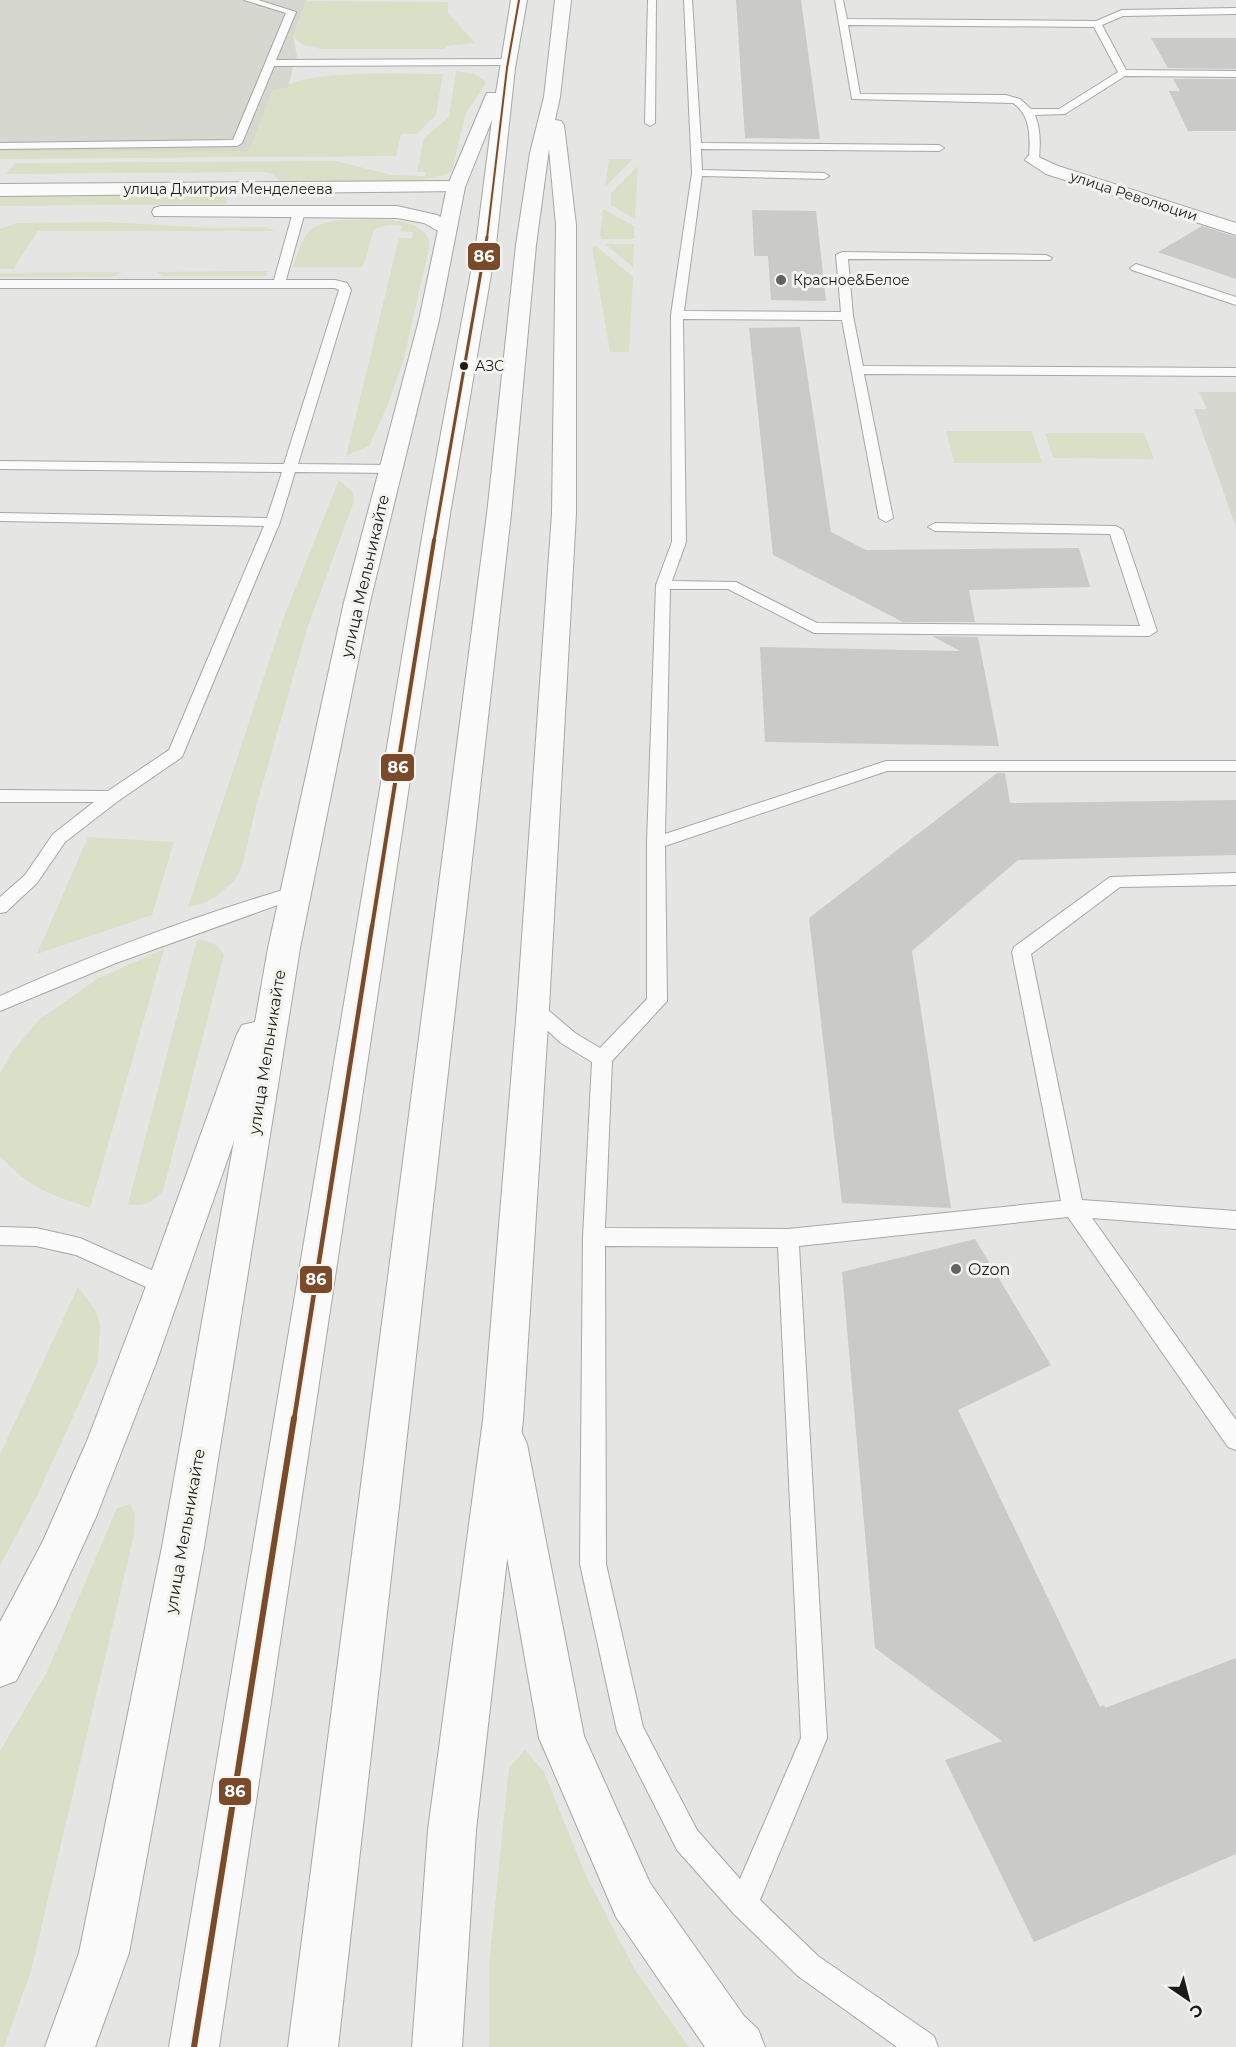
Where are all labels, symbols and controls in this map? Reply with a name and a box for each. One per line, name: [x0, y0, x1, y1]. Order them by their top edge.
street label: улица Революции: [1067, 167, 1200, 225]
street label: улица Дмитрия Менделеева: [122, 180, 333, 198]
line badge: 86: [467, 242, 501, 271]
text: 86: [474, 247, 494, 266]
place label: Красное&Белое: [793, 271, 910, 289]
marker: Красное&Белое: [774, 273, 788, 287]
place label: АЗС: [475, 357, 504, 375]
marker: АЗС: [458, 360, 470, 372]
street label: улица Мельникайте: [337, 493, 393, 660]
line badge: 86: [380, 753, 415, 782]
text: 86: [388, 758, 408, 777]
street label: улица Мельникайте: [244, 968, 289, 1137]
place label: Ozon: [968, 1260, 1010, 1279]
marker: Ozon: [949, 1262, 963, 1276]
line badge: 86: [299, 1265, 333, 1294]
text: 86: [306, 1270, 326, 1289]
street label: улица Мельникайте: [161, 1447, 209, 1616]
line badge: 86: [218, 1777, 252, 1806]
text: 86: [225, 1782, 245, 1801]
north arrow: [1158, 1969, 1218, 2029]
text: С: [1186, 2000, 1207, 2022]

